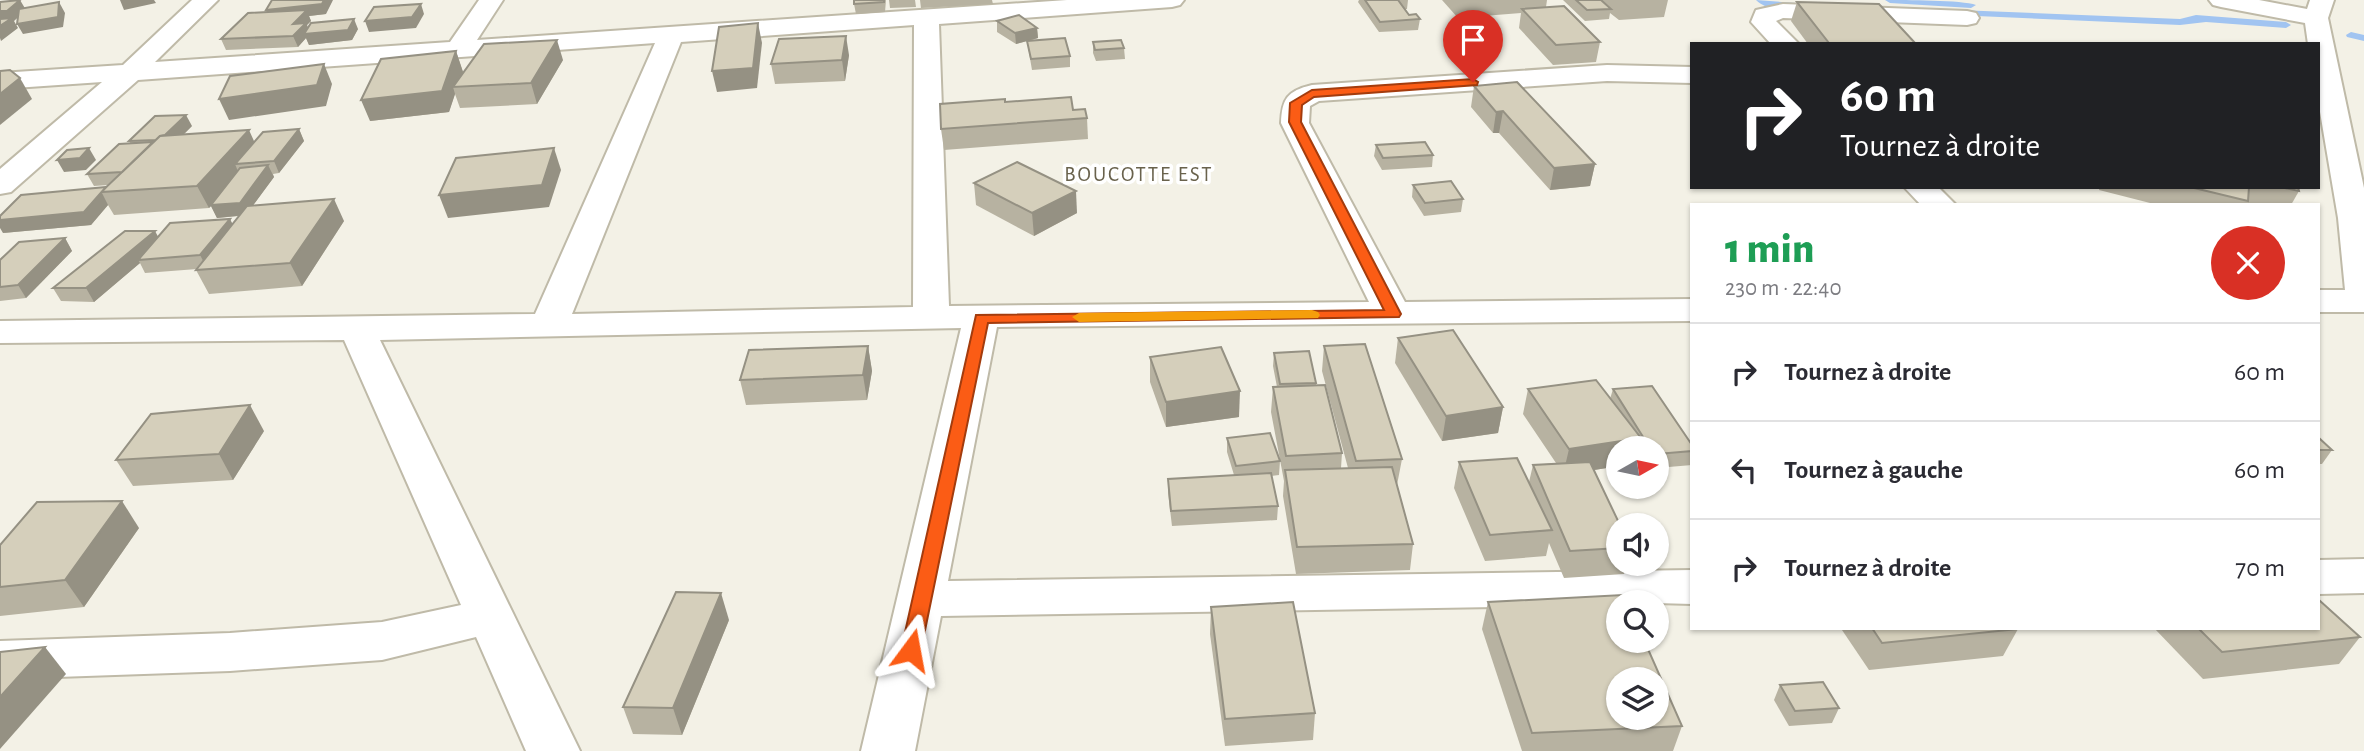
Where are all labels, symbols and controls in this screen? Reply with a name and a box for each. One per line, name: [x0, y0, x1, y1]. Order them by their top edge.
pin: [1443, 10, 1503, 82]
icon: arrive: [1454, 21, 1492, 59]
icon: right: [1725, 70, 1816, 161]
text: 60 m: [1840, 72, 1936, 121]
text: Tournez à droite: [1840, 130, 2040, 162]
district label: BOUCOTTE EST: [1064, 164, 1214, 185]
button: close: [2211, 226, 2285, 300]
text: 1 min: [1725, 228, 1814, 270]
text: 230 m · 22:40: [1725, 277, 1842, 300]
icon: right: [1725, 353, 1763, 391]
text: Tournez à droite: [1784, 359, 1951, 385]
text: 60 m: [2234, 359, 2285, 385]
north arrow: [1606, 436, 1670, 499]
map controls: [1606, 436, 1669, 730]
icon: left: [1725, 451, 1763, 489]
text: Tournez à gauche: [1784, 457, 1963, 483]
text: 60 m: [2234, 457, 2285, 483]
button: sound: [1606, 513, 1669, 576]
icon: right: [1725, 549, 1763, 587]
text: Tournez à droite: [1784, 555, 1951, 581]
text: 70 m: [2235, 555, 2285, 581]
button: search: [1606, 590, 1669, 653]
position arrow: [874, 613, 948, 687]
button: layers: [1606, 667, 1669, 730]

